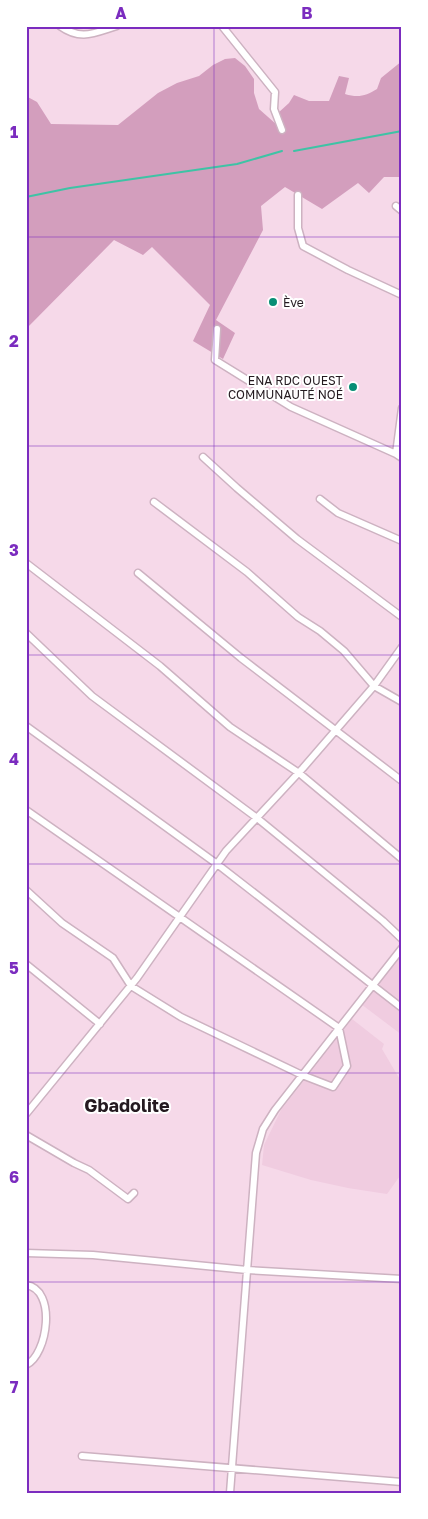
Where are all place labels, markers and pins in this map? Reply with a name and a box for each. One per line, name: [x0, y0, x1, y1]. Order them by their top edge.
place label: Ève: [283, 295, 304, 310]
marker: Ève: [267, 296, 279, 308]
place label: ENA RDC OUEST COMMUNAUTÉ NOÉ: [228, 373, 344, 402]
marker: ENA RDC OUEST COMMUNAUTÉ NOÉ: [347, 381, 359, 393]

